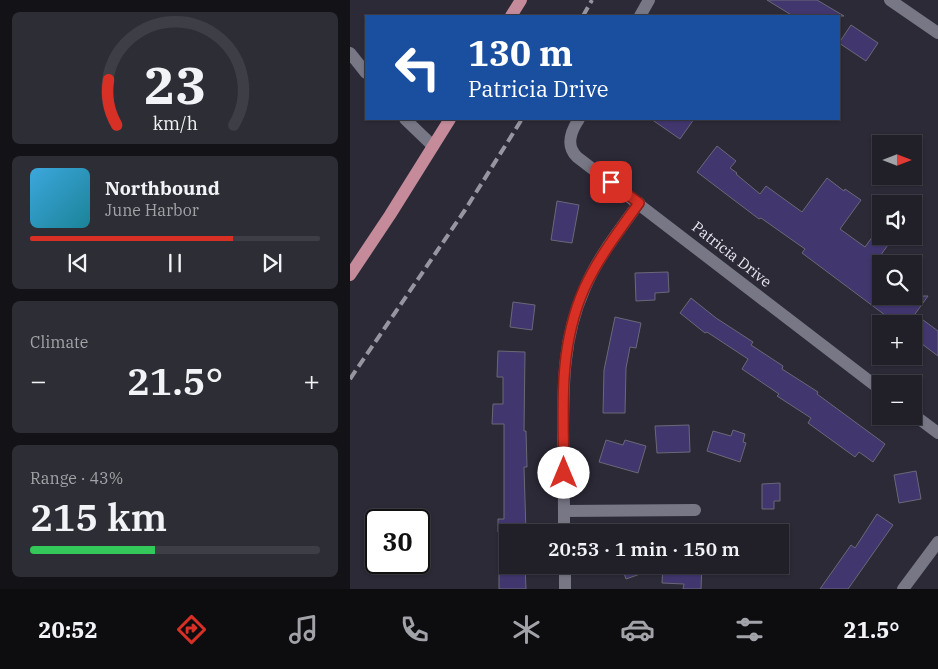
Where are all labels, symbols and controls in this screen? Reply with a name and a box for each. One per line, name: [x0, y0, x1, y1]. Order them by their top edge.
text: 130 m: [468, 30, 573, 76]
icon: left: [385, 35, 450, 100]
text: 23: [144, 51, 206, 118]
text: Patricia Drive: [468, 74, 609, 103]
text: km/h: [152, 112, 198, 135]
north arrow: [872, 135, 922, 185]
map controls: [872, 135, 922, 425]
pin: [590, 161, 632, 203]
icon: arrive: [597, 168, 625, 196]
text: Northbound: [105, 176, 220, 200]
button: sound: [872, 195, 922, 245]
text: June Harbor: [105, 200, 199, 220]
street label: Patricia Drive: [688, 217, 776, 291]
icon: previous: [64, 249, 92, 277]
icon: pause: [161, 249, 189, 277]
icon: next: [258, 249, 286, 277]
button: search: [872, 255, 922, 305]
button: +: [872, 315, 922, 365]
text: Climate: [30, 332, 88, 352]
text: 21.5°: [127, 356, 223, 405]
text: −: [30, 362, 47, 399]
text: +: [303, 362, 320, 399]
button: −: [872, 375, 922, 425]
position arrow: [537, 446, 589, 498]
text: Range · 43%: [30, 468, 123, 488]
text: 215 km: [30, 492, 167, 541]
speed limit sign: 30: [365, 509, 430, 574]
text: 20:53 · 1 min · 150 m: [548, 537, 740, 561]
icon: directions: [174, 612, 209, 647]
icon: music: [286, 612, 321, 647]
icon: phone: [397, 612, 432, 647]
icon: climate: [509, 612, 544, 647]
icon: car: [620, 612, 655, 647]
icon: filters: [732, 612, 767, 647]
text: 20:52: [38, 615, 98, 644]
text: 21.5°: [844, 615, 900, 644]

